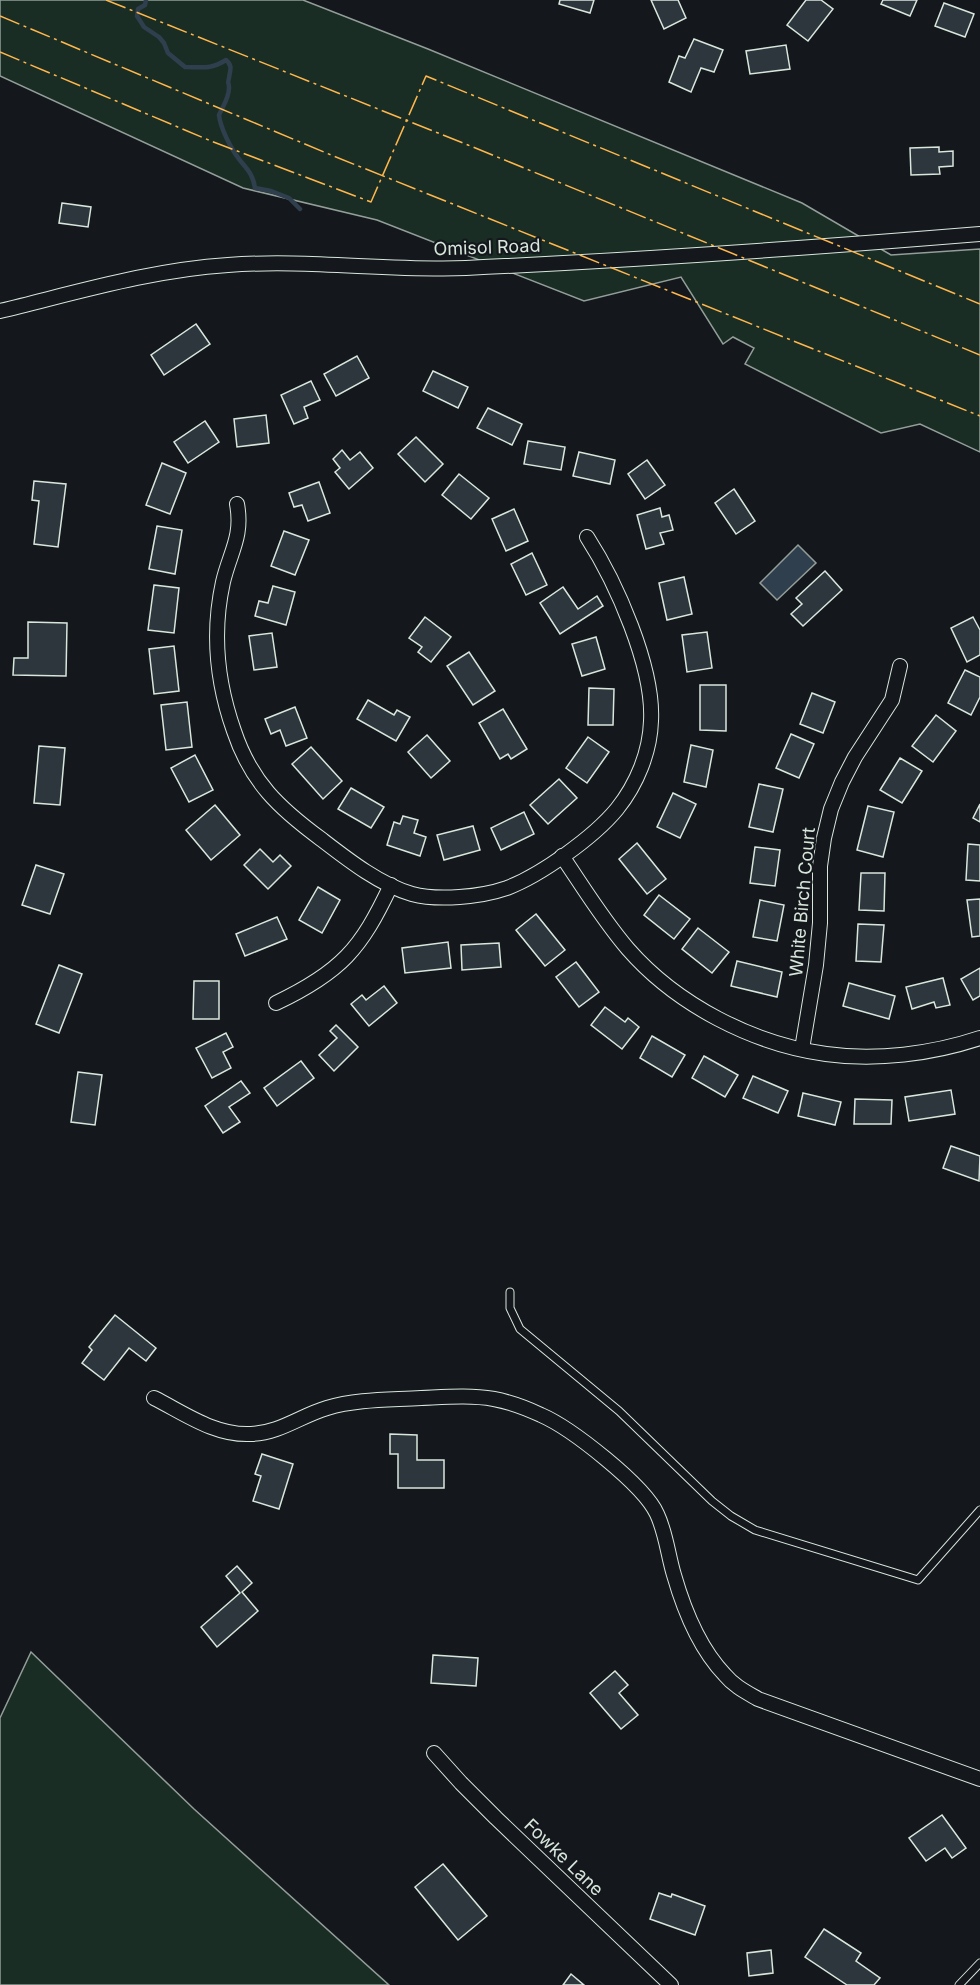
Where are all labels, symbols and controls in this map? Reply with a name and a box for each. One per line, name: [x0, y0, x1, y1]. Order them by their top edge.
street label: Omisol Road: [433, 235, 541, 259]
street label: White Birch Court: [785, 826, 819, 978]
street label: Fowke Lane: [520, 1814, 608, 1900]

